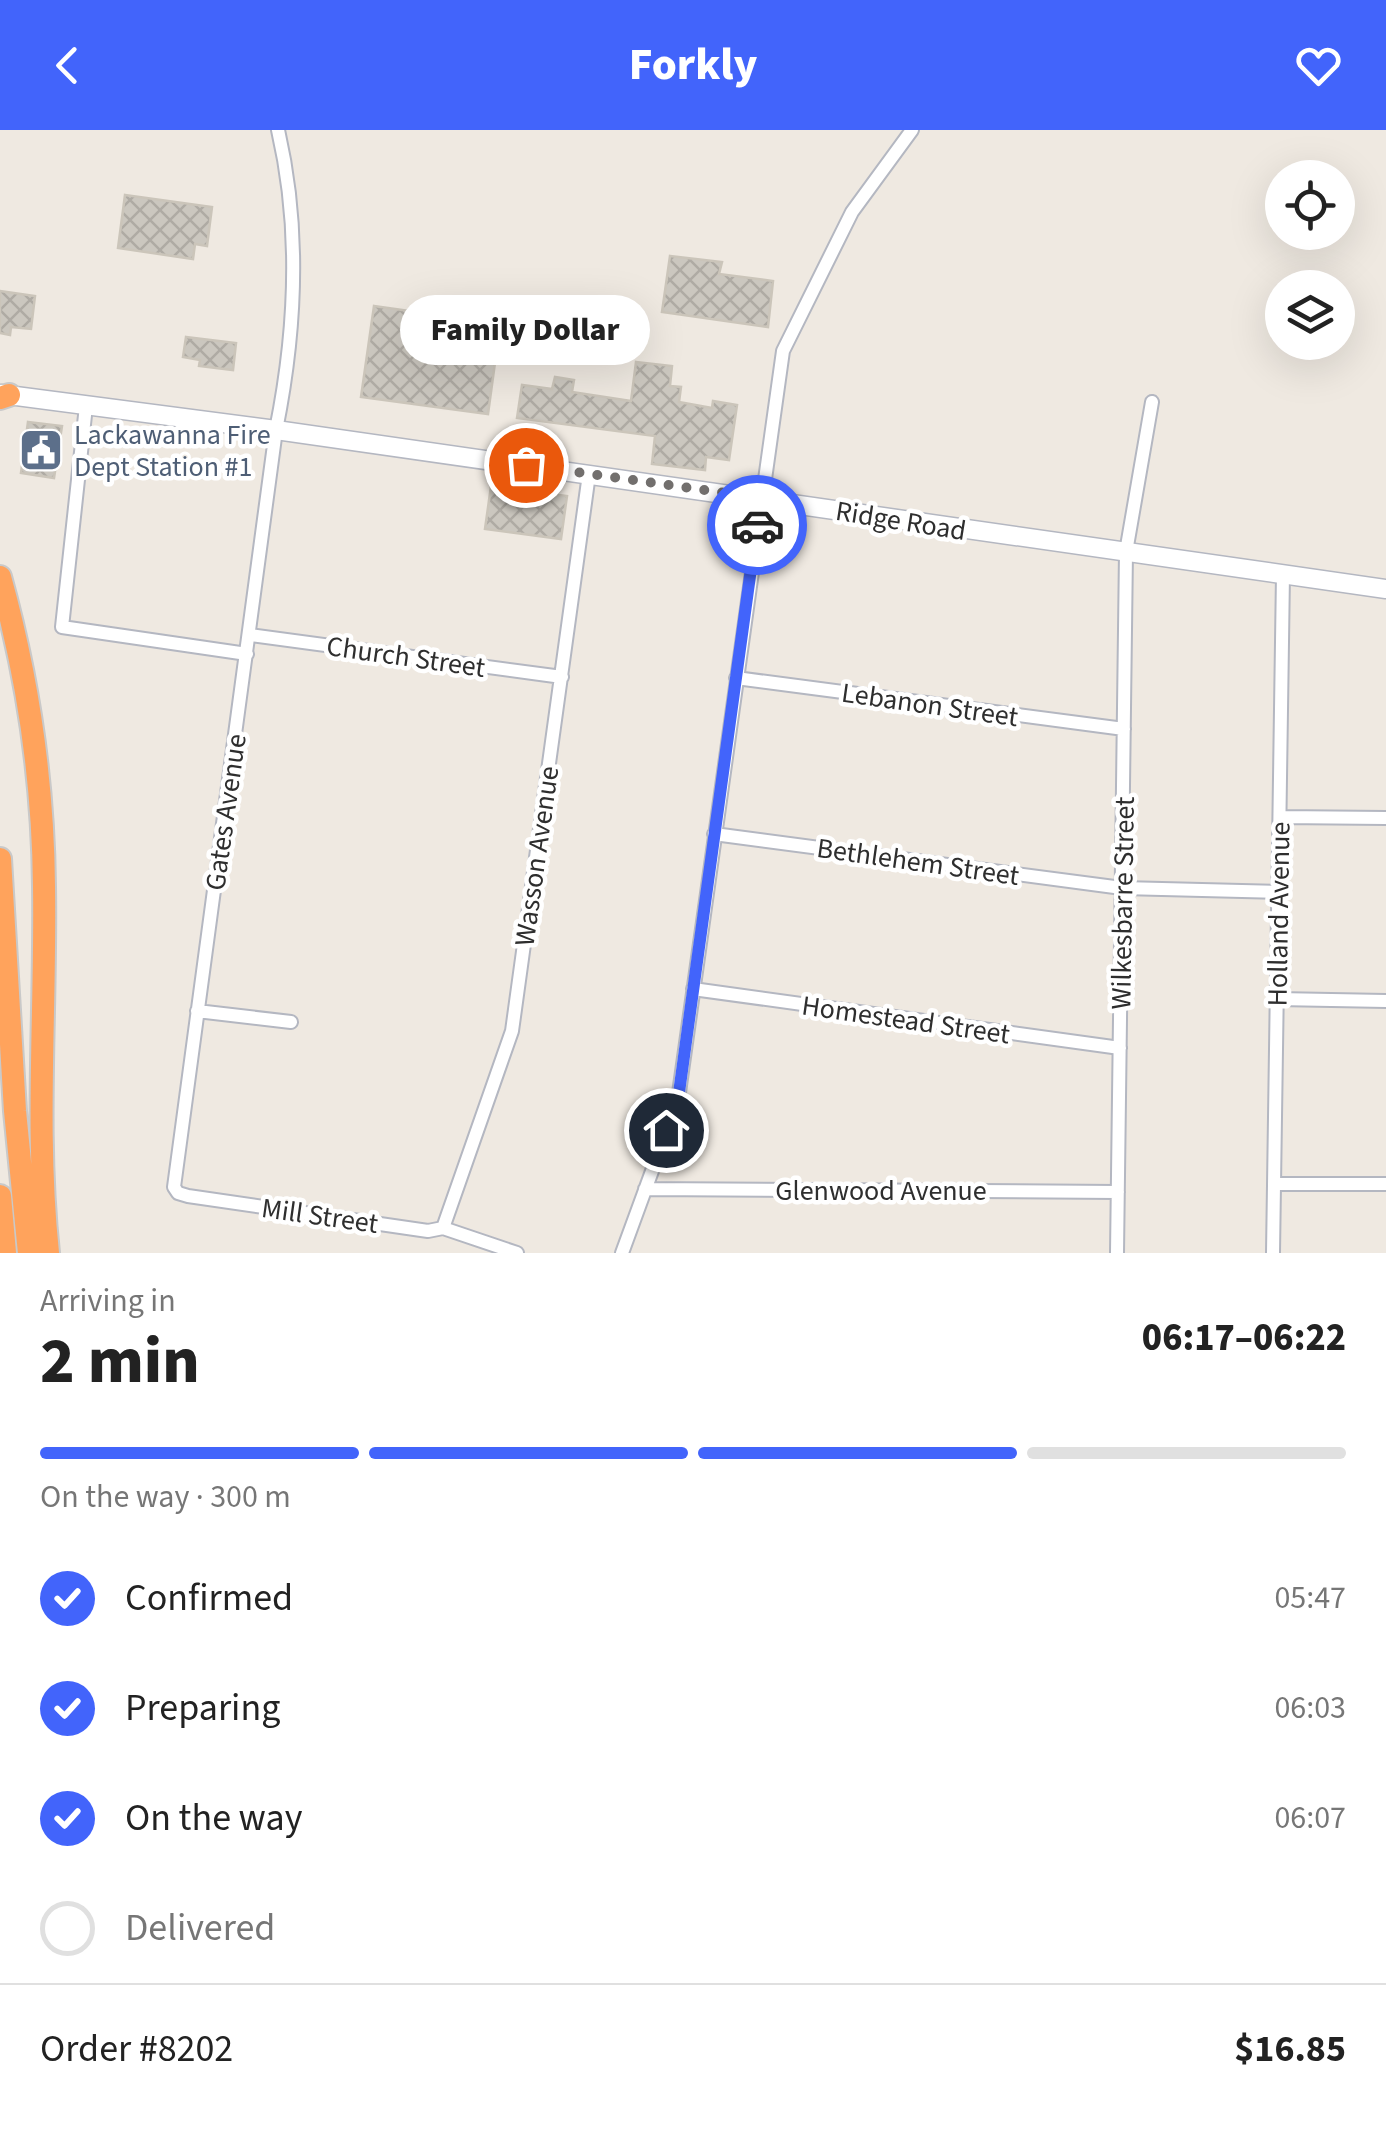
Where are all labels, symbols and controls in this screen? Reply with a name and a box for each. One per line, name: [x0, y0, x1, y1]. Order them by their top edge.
text: Forkly: [629, 33, 757, 97]
icon: back: [40, 38, 95, 93]
icon: heart: [1291, 38, 1346, 93]
map controls: [1265, 160, 1355, 360]
button: locate: [1265, 160, 1355, 250]
button: layers: [1265, 270, 1355, 360]
callout: Family Dollar: [401, 295, 651, 365]
text: Family Dollar: [430, 307, 620, 353]
place label: Lackawanna Fire Dept Station #1: [74, 415, 271, 487]
pin: [484, 423, 569, 508]
public building icon: Lackawanna Fire Dept Station #1: [18, 427, 64, 473]
icon: bag: [499, 438, 554, 493]
courier: [707, 475, 807, 575]
street label: Ridge Road: [833, 491, 969, 551]
icon: car: [730, 498, 785, 553]
street label: Church Street: [324, 626, 488, 688]
street label: Lebanon Street: [839, 673, 1021, 737]
street label: Gates Avenue: [195, 731, 257, 893]
street label: Wasson Avenue: [505, 763, 569, 949]
street label: Wilkesbarre Street: [1101, 796, 1145, 1010]
street label: Holland Avenue: [1257, 821, 1301, 1007]
street label: Bethlehem Street: [814, 828, 1022, 896]
street label: Homestead Street: [799, 986, 1013, 1054]
pin: [624, 1088, 709, 1173]
icon: home: [639, 1103, 694, 1158]
street label: Glenwood Avenue: [775, 1171, 987, 1211]
street label: Mill Street: [259, 1188, 381, 1244]
text: Arriving in: [40, 1278, 176, 1324]
text: 06:17–06:22: [1142, 1311, 1346, 1365]
text: 2 min: [40, 1315, 200, 1408]
text: On the way · 300 m: [40, 1474, 291, 1520]
icon: check: [40, 1571, 95, 1626]
text: Confirmed: [125, 1571, 293, 1625]
text: 05:47: [1274, 1575, 1346, 1621]
icon: check: [40, 1681, 95, 1736]
text: Preparing: [125, 1681, 280, 1735]
text: 06:03: [1274, 1685, 1346, 1731]
icon: check: [40, 1791, 95, 1846]
text: On the way: [125, 1791, 302, 1845]
text: 06:07: [1274, 1795, 1346, 1841]
text: Delivered: [125, 1901, 275, 1955]
text: Order #8202: [40, 2022, 233, 2076]
text: $16.85: [1234, 2022, 1346, 2076]

